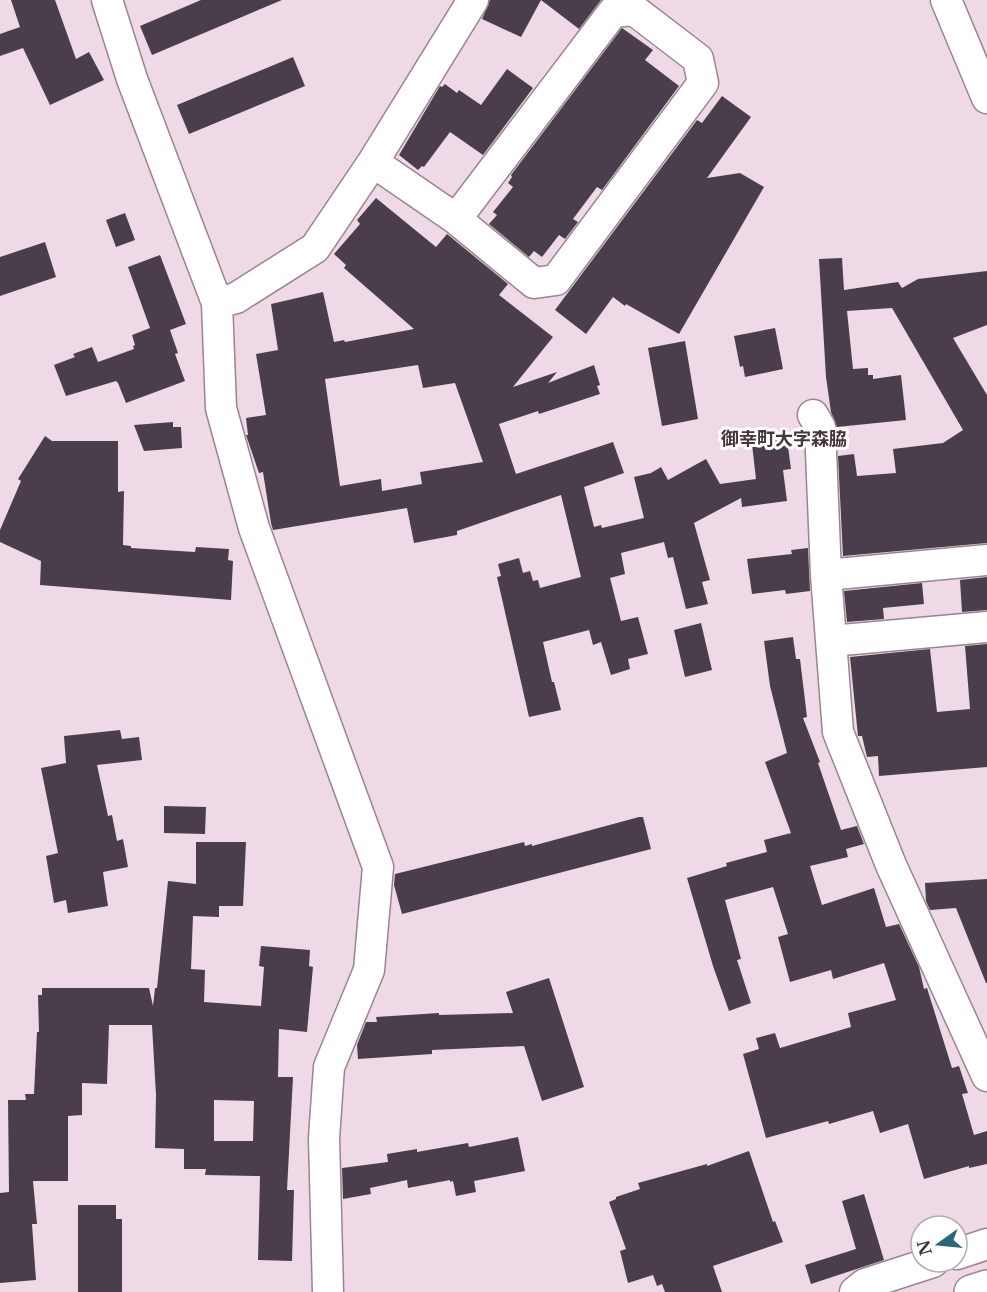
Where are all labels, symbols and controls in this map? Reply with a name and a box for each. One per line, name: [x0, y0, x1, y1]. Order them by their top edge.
district label: 御幸町大字森脇: [720, 428, 847, 450]
north arrow: [909, 1214, 969, 1274]
text: N: [913, 1238, 936, 1258]

